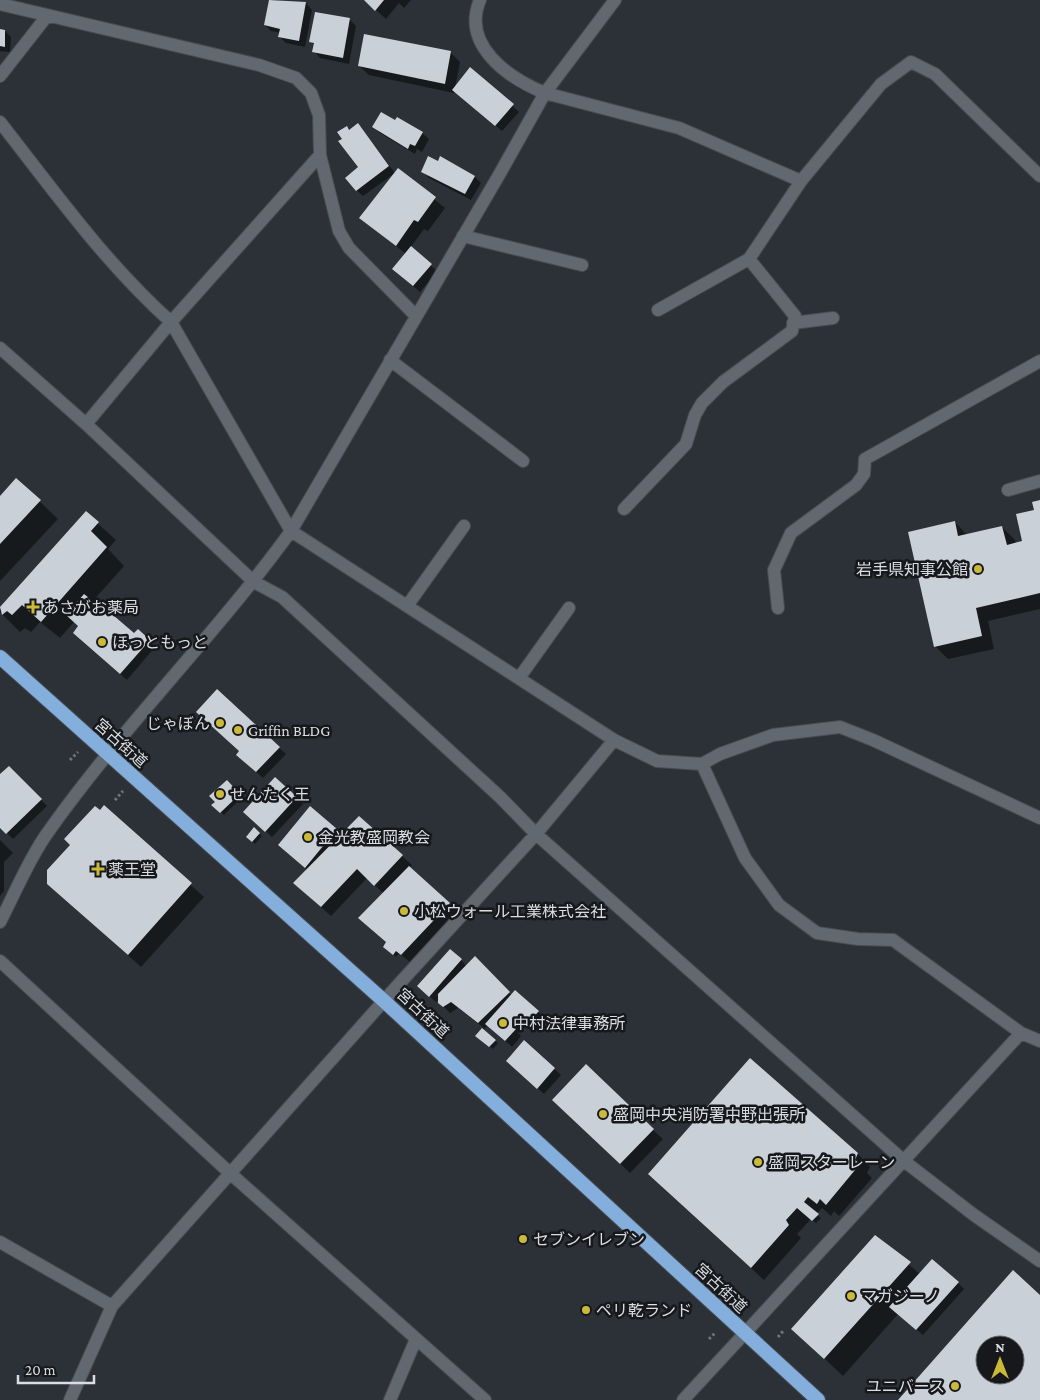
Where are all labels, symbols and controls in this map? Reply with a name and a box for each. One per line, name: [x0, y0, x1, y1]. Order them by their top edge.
place label: 岩手県知事公館: [856, 561, 968, 578]
marker: 岩手県知事公館: [972, 563, 984, 575]
place label: あさがお薬局: [43, 599, 139, 616]
marker: あさがお薬局: [27, 601, 39, 613]
place label: ほっともっと: [112, 634, 208, 651]
marker: ほっともっと: [96, 636, 108, 648]
street label: 宮古街道: [92, 715, 150, 771]
place label: じゃぼん: [146, 715, 210, 732]
marker: じゃぼん: [214, 717, 226, 729]
place label: Griffin BLDG: [248, 722, 330, 739]
marker: Griffin BLDG: [232, 724, 244, 736]
place label: せんたく王: [230, 786, 310, 803]
marker: せんたく王: [214, 788, 226, 800]
place label: 金光教盛岡教会: [318, 829, 430, 846]
marker: 金光教盛岡教会: [302, 831, 314, 843]
place label: 薬王堂: [108, 861, 156, 878]
marker: 薬王堂: [92, 863, 104, 875]
place label: 小松ウォール工業株式会社: [414, 903, 606, 920]
marker: 小松ウォール工業株式会社: [398, 905, 410, 917]
street label: 宮古街道: [394, 985, 452, 1041]
place label: 中村法律事務所: [513, 1015, 625, 1032]
marker: 中村法律事務所: [497, 1017, 509, 1029]
place label: 盛岡中央消防署中野出張所: [613, 1106, 805, 1123]
marker: 盛岡中央消防署中野出張所: [597, 1108, 609, 1120]
place label: 盛岡スターレーン: [768, 1154, 895, 1171]
marker: 盛岡スターレーン: [752, 1156, 764, 1168]
place label: セブンイレブン: [533, 1231, 645, 1248]
marker: セブンイレブン: [517, 1233, 529, 1245]
street label: 宮古街道: [692, 1260, 750, 1316]
place label: マガジーノ: [861, 1288, 940, 1305]
marker: マガジーノ: [845, 1290, 857, 1302]
place label: ペリ乾ランド: [596, 1302, 692, 1319]
marker: ペリ乾ランド: [580, 1304, 592, 1316]
north arrow: [975, 1335, 1025, 1385]
text: N: [995, 1339, 1005, 1355]
scale bar: [18, 1352, 94, 1384]
text: 20 m: [25, 1362, 56, 1378]
place label: ユニバース: [866, 1378, 945, 1395]
marker: ユニバース: [949, 1380, 961, 1392]

